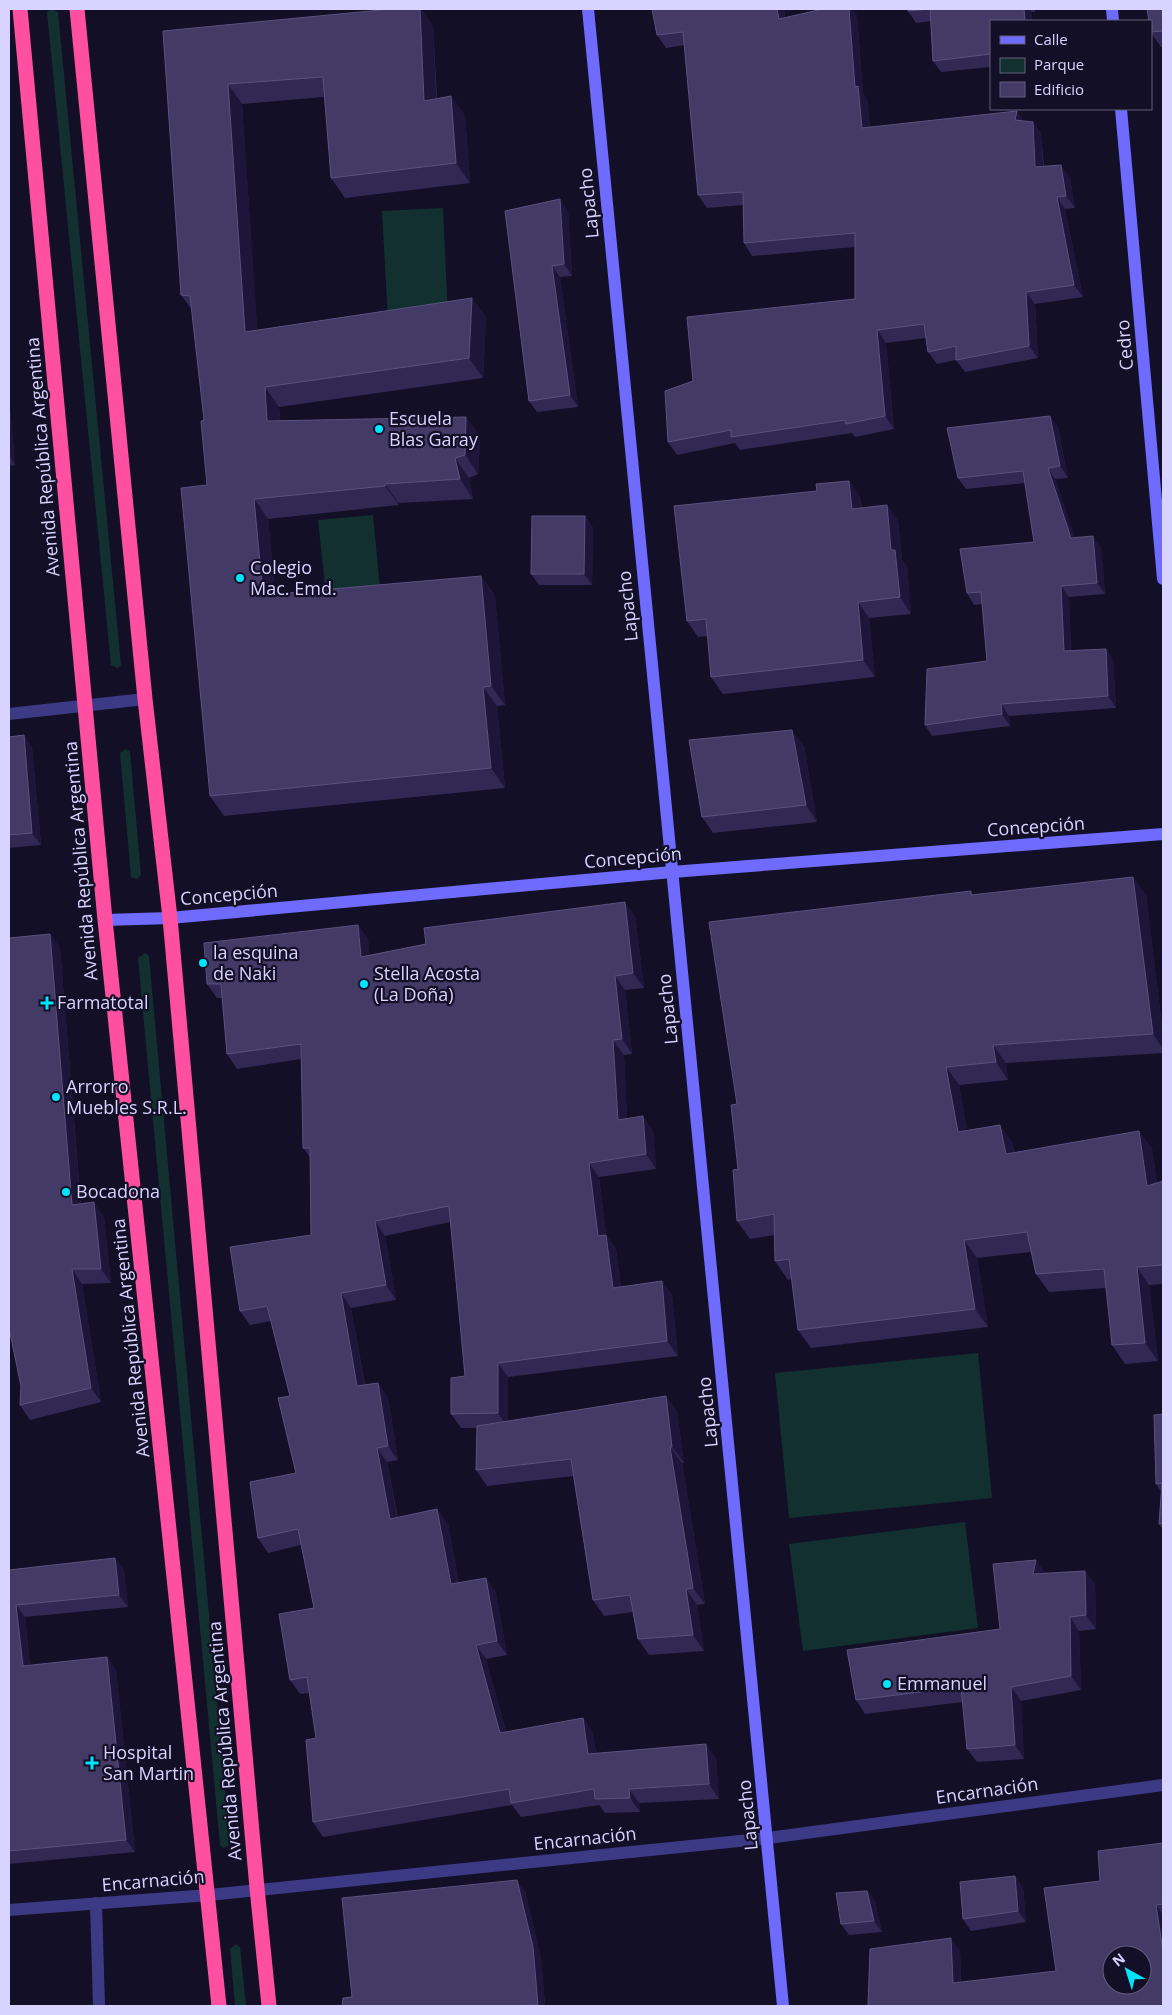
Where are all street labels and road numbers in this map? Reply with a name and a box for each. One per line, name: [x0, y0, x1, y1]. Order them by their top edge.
street label: Lapacho: [572, 167, 604, 240]
street label: Cedro: [1110, 319, 1138, 371]
street label: Avenida República Argentina: [20, 336, 64, 578]
street label: Lapacho: [611, 570, 643, 643]
street label: Avenida República Argentina: [58, 740, 102, 982]
street label: Concepción: [986, 811, 1086, 841]
street label: Concepción: [583, 841, 683, 873]
street label: Concepción: [179, 878, 279, 910]
street label: Lapacho: [651, 973, 683, 1046]
street label: Avenida República Argentina: [106, 1217, 154, 1459]
street label: Lapacho: [691, 1376, 723, 1449]
street label: Avenida República Argentina: [202, 1620, 246, 1862]
street label: Encarnación: [934, 1771, 1040, 1809]
street label: Lapacho: [731, 1779, 763, 1852]
street label: Encarnación: [532, 1821, 637, 1855]
street label: Encarnación: [101, 1864, 205, 1896]

